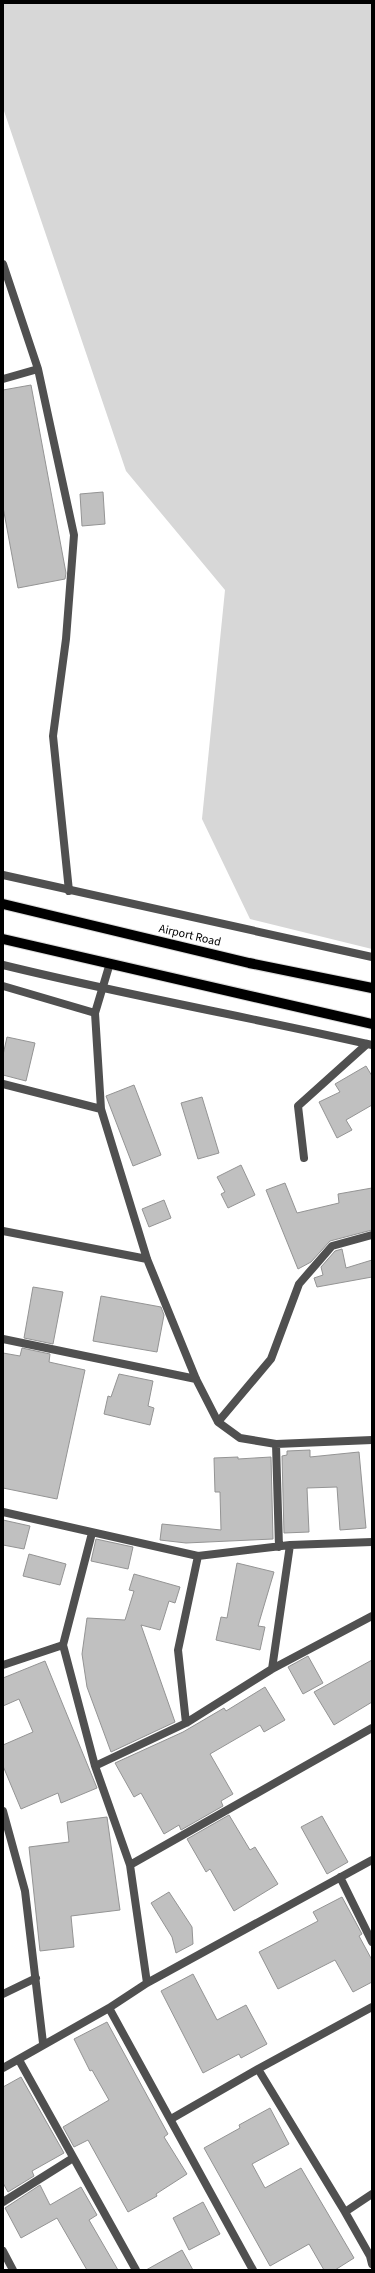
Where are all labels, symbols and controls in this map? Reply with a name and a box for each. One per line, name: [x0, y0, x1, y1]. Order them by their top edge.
street label: Airport Road: [157, 920, 223, 951]

